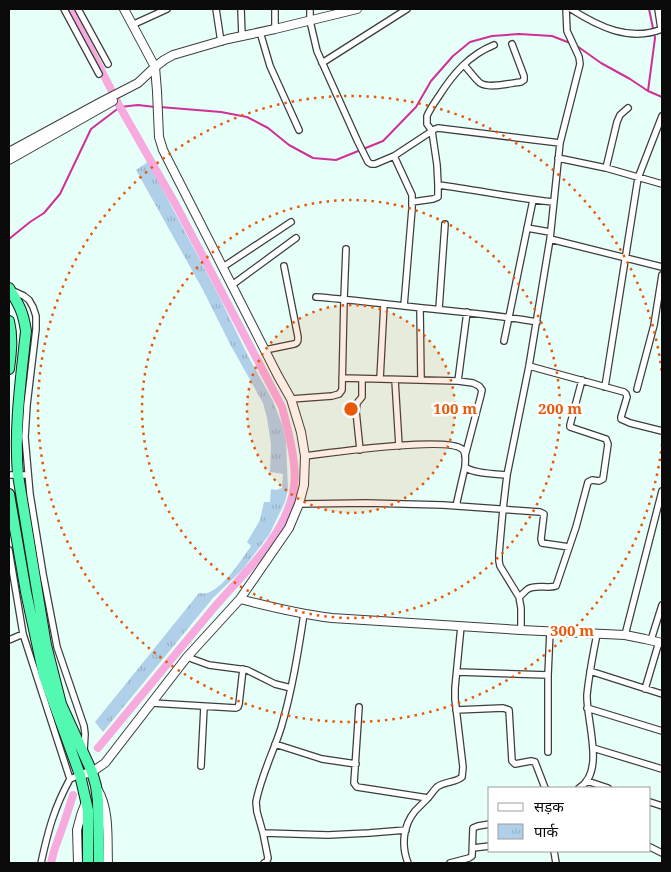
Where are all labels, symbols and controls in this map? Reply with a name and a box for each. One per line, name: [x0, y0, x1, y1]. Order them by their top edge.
text: 100 m: [433, 398, 477, 418]
text: 200 m: [538, 398, 582, 418]
centre of rings: [342, 400, 360, 418]
text: 300 m: [550, 620, 594, 640]
legend: [488, 787, 651, 852]
text: सड़क: [534, 796, 564, 816]
text: पार्क: [534, 821, 558, 841]

